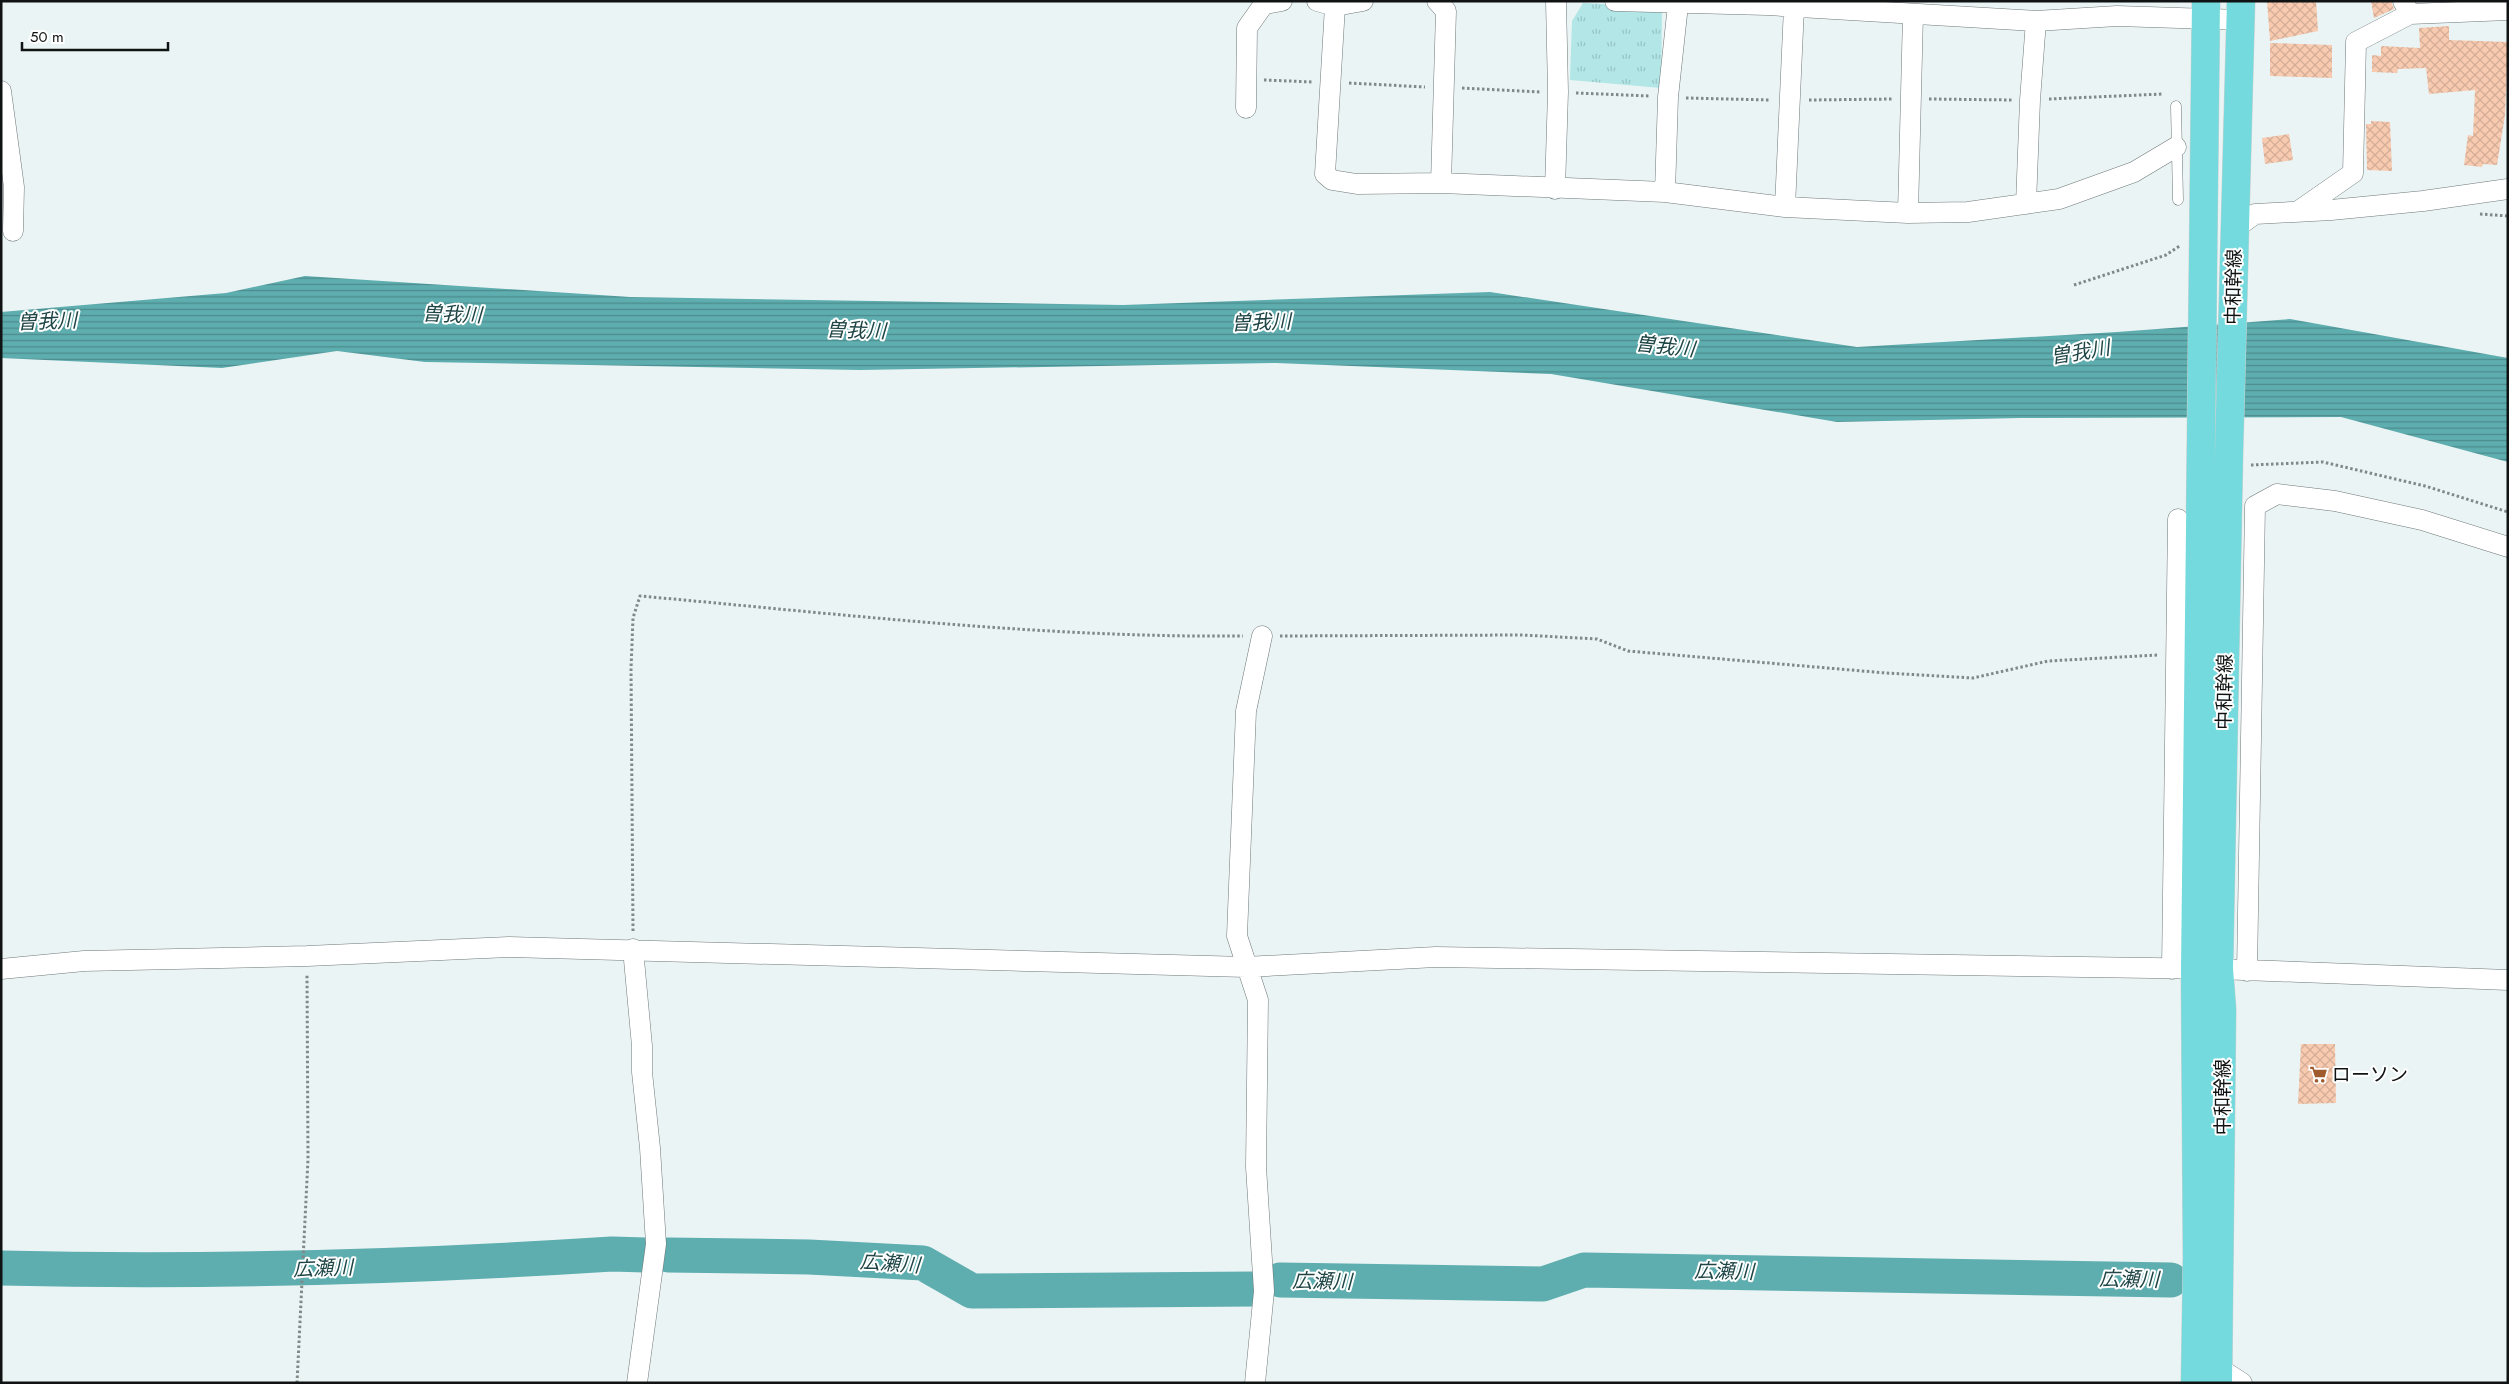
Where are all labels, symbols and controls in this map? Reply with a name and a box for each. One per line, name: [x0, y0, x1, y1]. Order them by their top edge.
scale bar: [22, 20, 169, 52]
text: 50 m: [30, 26, 64, 48]
street label: 中和幹線: [2219, 249, 2248, 325]
water label: 曽我川: [421, 299, 484, 330]
water label: 曽我川: [17, 306, 80, 337]
water label: 曽我川: [1231, 307, 1294, 338]
water label: 曽我川: [825, 315, 888, 346]
water label: 曽我川: [1634, 329, 1698, 364]
water label: 曽我川: [2048, 333, 2114, 372]
street label: 中和幹線: [2210, 654, 2239, 730]
street label: 中和幹線: [2209, 1059, 2236, 1135]
place label: ローソン: [2332, 1061, 2408, 1088]
supermarket icon: ローソン: [2308, 1064, 2328, 1084]
water label: 広瀬川: [859, 1247, 923, 1280]
water label: 広瀬川: [293, 1253, 356, 1284]
water label: 広瀬川: [1694, 1256, 1756, 1287]
water label: 広瀬川: [2099, 1264, 2161, 1295]
water label: 広瀬川: [1292, 1266, 1354, 1297]

